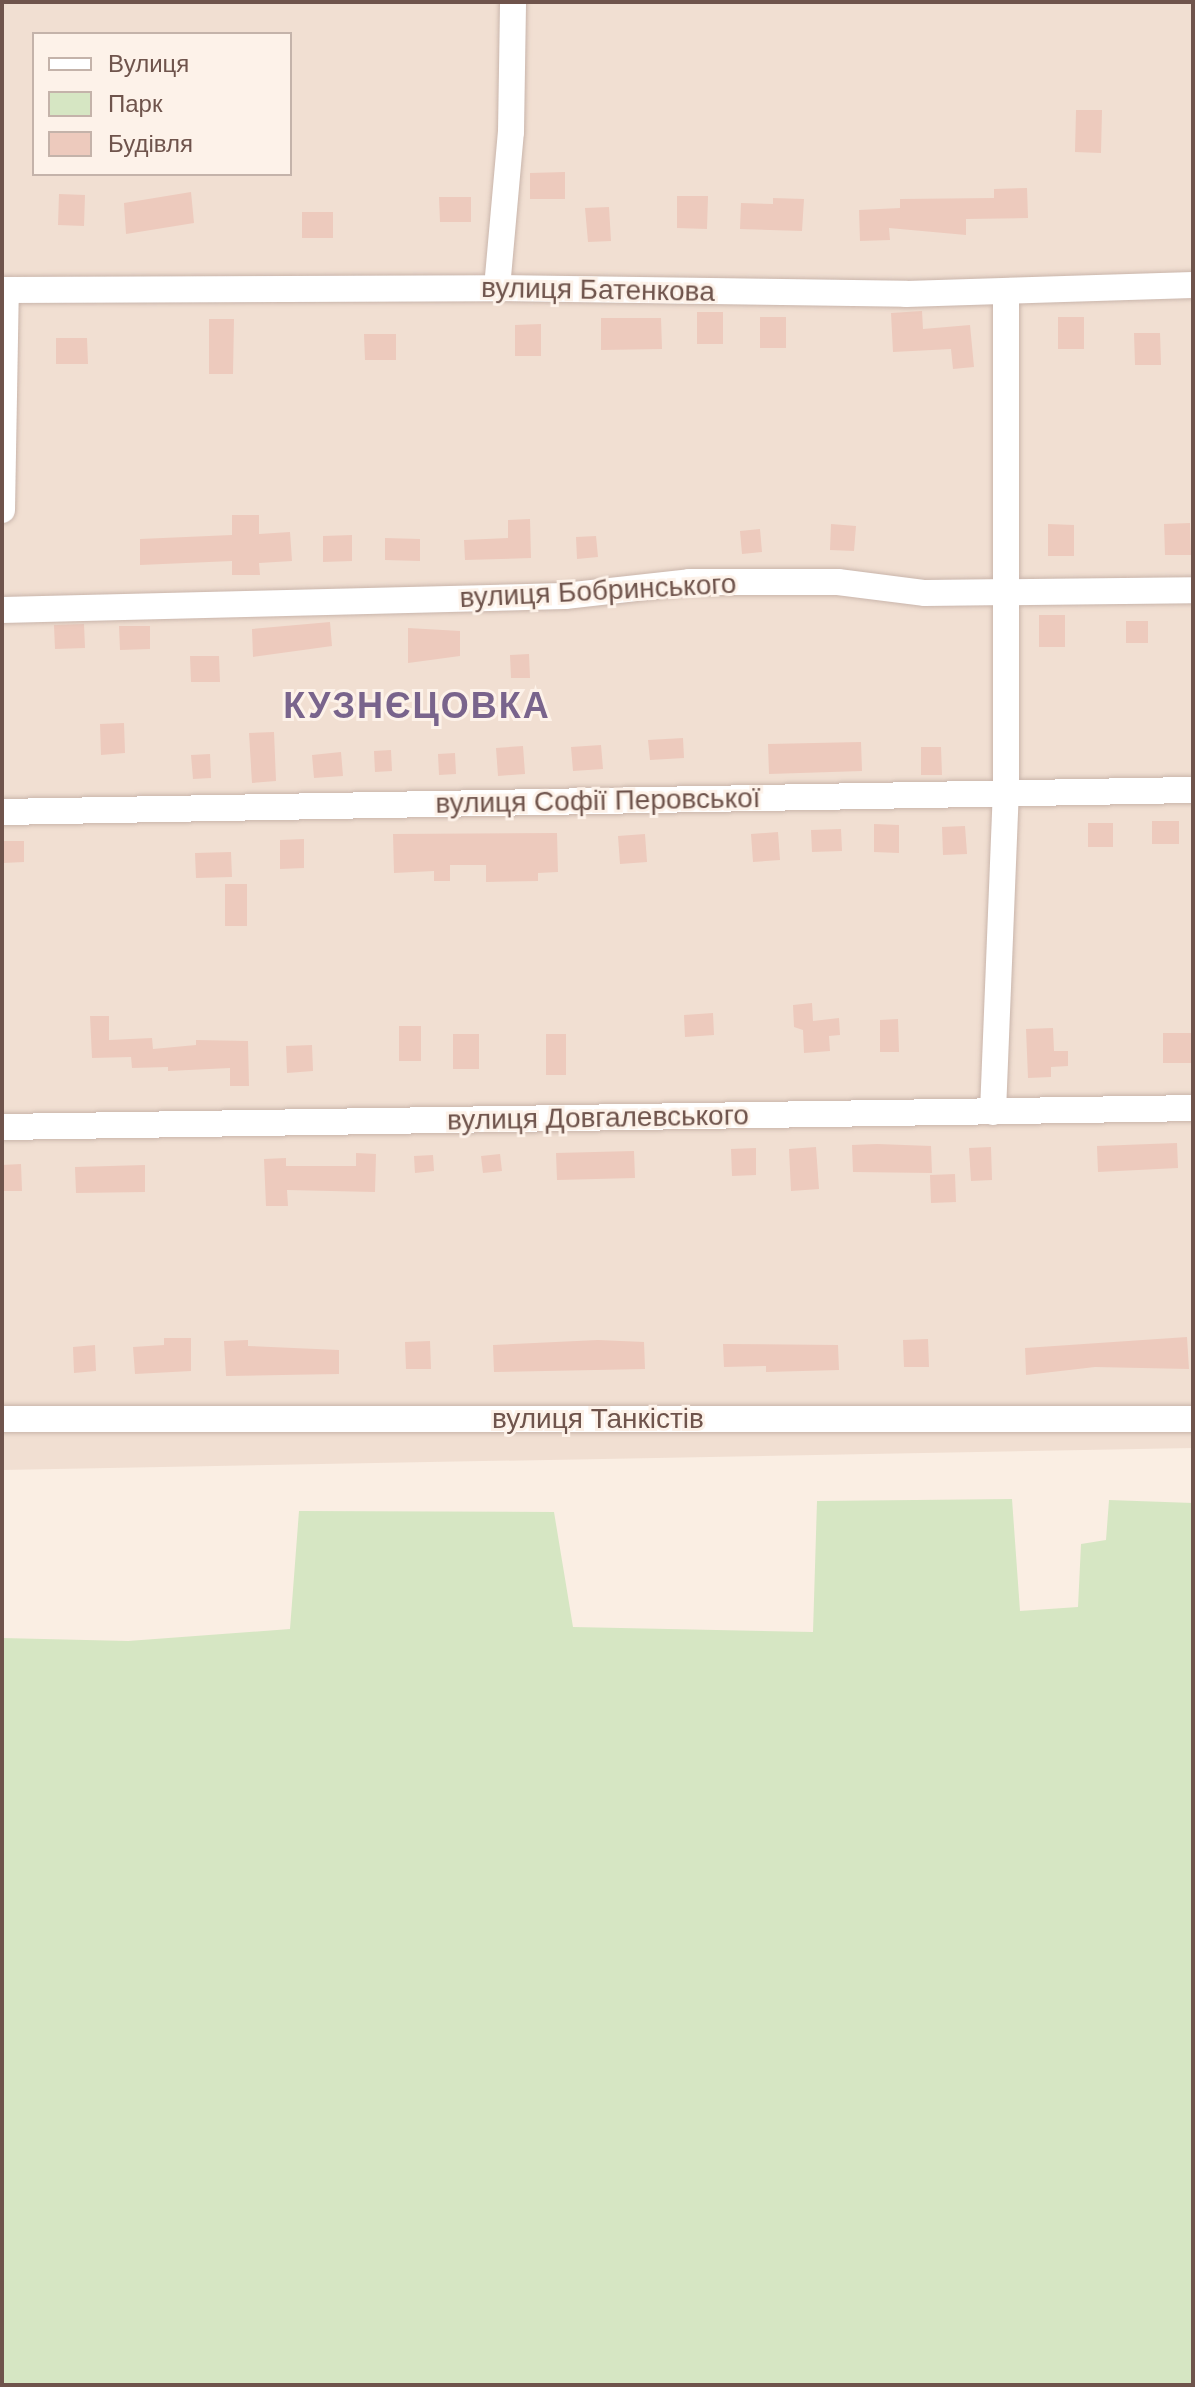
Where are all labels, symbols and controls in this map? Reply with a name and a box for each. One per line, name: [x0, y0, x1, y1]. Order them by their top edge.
legend: [32, 32, 292, 176]
text: Вулиця: [108, 50, 189, 77]
text: Парк: [108, 90, 162, 117]
text: Будівля: [108, 130, 193, 157]
street label: вулиця Батенкова: [481, 271, 715, 309]
street label: вулиця Бобринського: [459, 567, 737, 615]
district label: КУЗНЄЦОВКА: [283, 684, 551, 728]
street label: вулиця Софії Перовської: [435, 781, 761, 821]
street label: вулиця Довгалевського: [447, 1099, 749, 1137]
street label: вулиця Танкістів: [492, 1402, 704, 1436]

